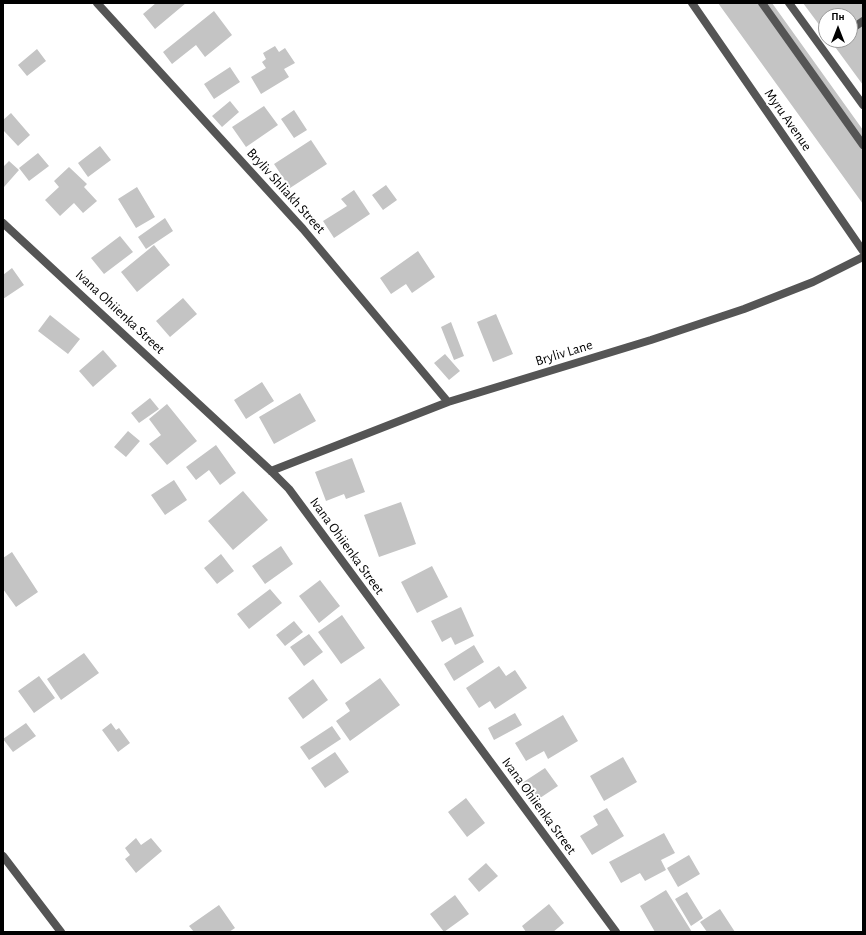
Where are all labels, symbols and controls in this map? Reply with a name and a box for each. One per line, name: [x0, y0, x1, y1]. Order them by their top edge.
north arrow: [818, 8, 858, 48]
text: Пн: [831, 11, 845, 22]
street label: Myru Avenue: [761, 86, 815, 154]
street label: Bryliv Shliakh Street: [243, 145, 329, 237]
street label: Ivana Ohiienka Street: [72, 266, 168, 358]
street label: Bryliv Lane: [533, 336, 595, 370]
street label: Ivana Ohiienka Street: [306, 494, 388, 598]
street label: Ivana Ohiienka Street: [498, 754, 580, 858]

